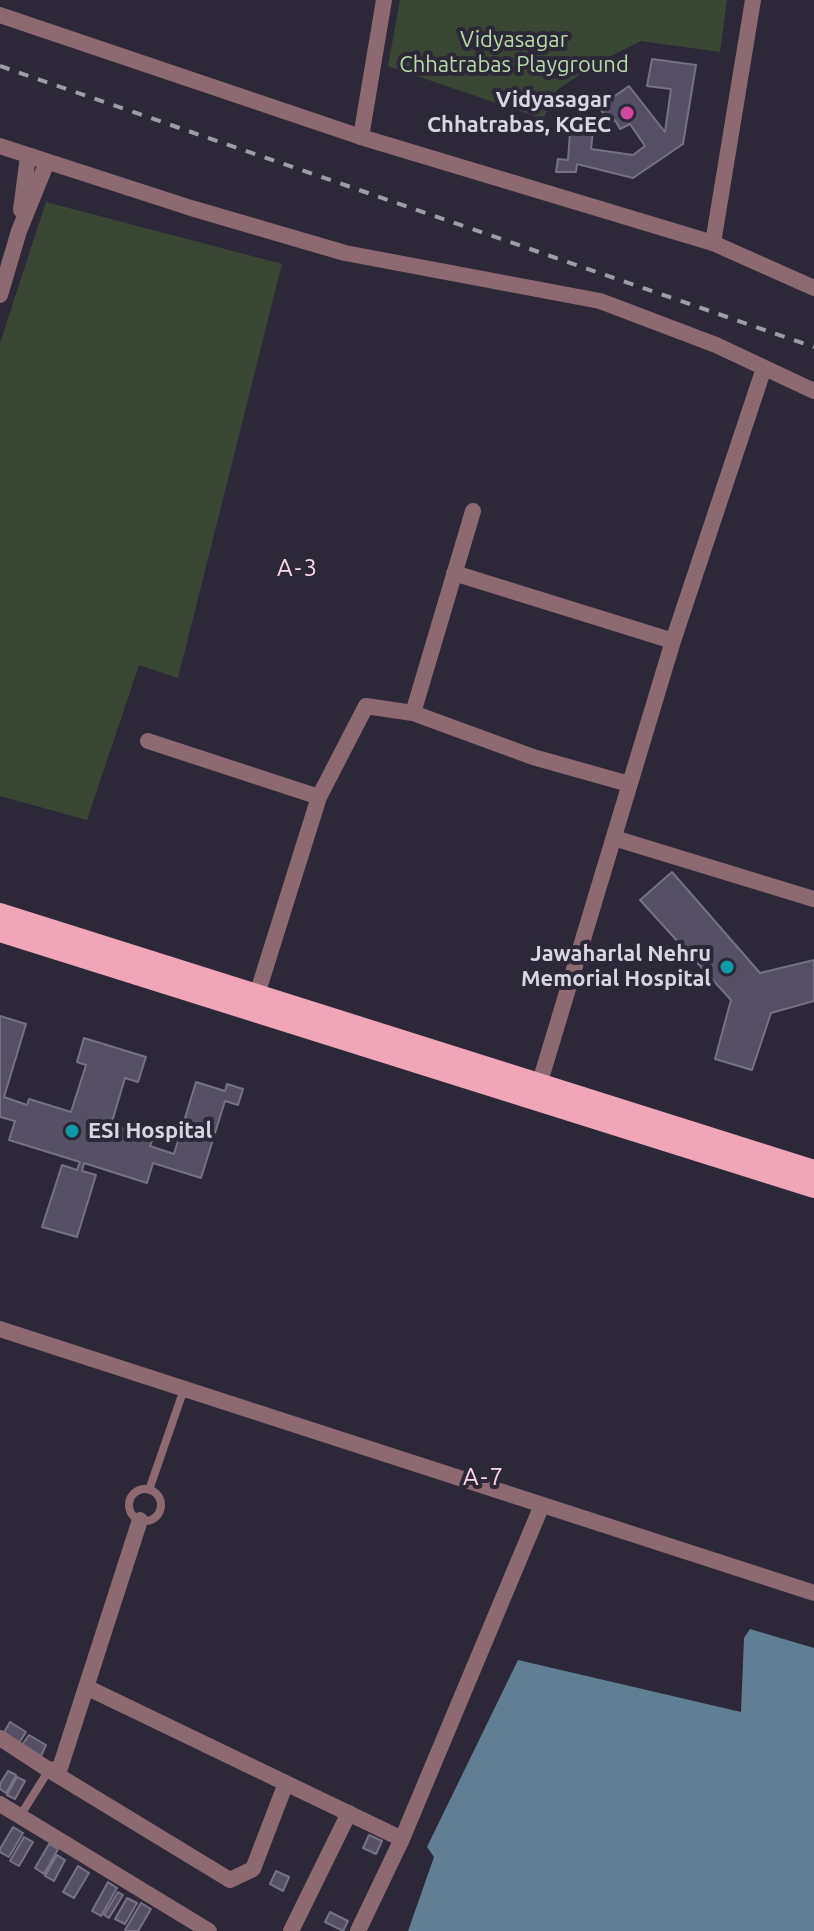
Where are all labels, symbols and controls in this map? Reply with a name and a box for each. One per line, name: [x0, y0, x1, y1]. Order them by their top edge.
park label: Vidyasagar Chhatrabas Playground: [399, 27, 629, 78]
place label: Vidyasagar Chhatrabas, KGEC: [427, 87, 611, 138]
marker: Vidyasagar Chhatrabas, KGEC: [618, 104, 636, 122]
district label: A-3: [277, 554, 319, 582]
place label: Jawaharlal Nehru Memorial Hospital: [521, 941, 711, 992]
marker: Jawaharlal Nehru Memorial Hospital: [718, 958, 736, 976]
place label: ESI Hospital: [88, 1118, 212, 1144]
marker: ESI Hospital: [63, 1122, 81, 1140]
district label: A-7: [463, 1463, 505, 1491]

